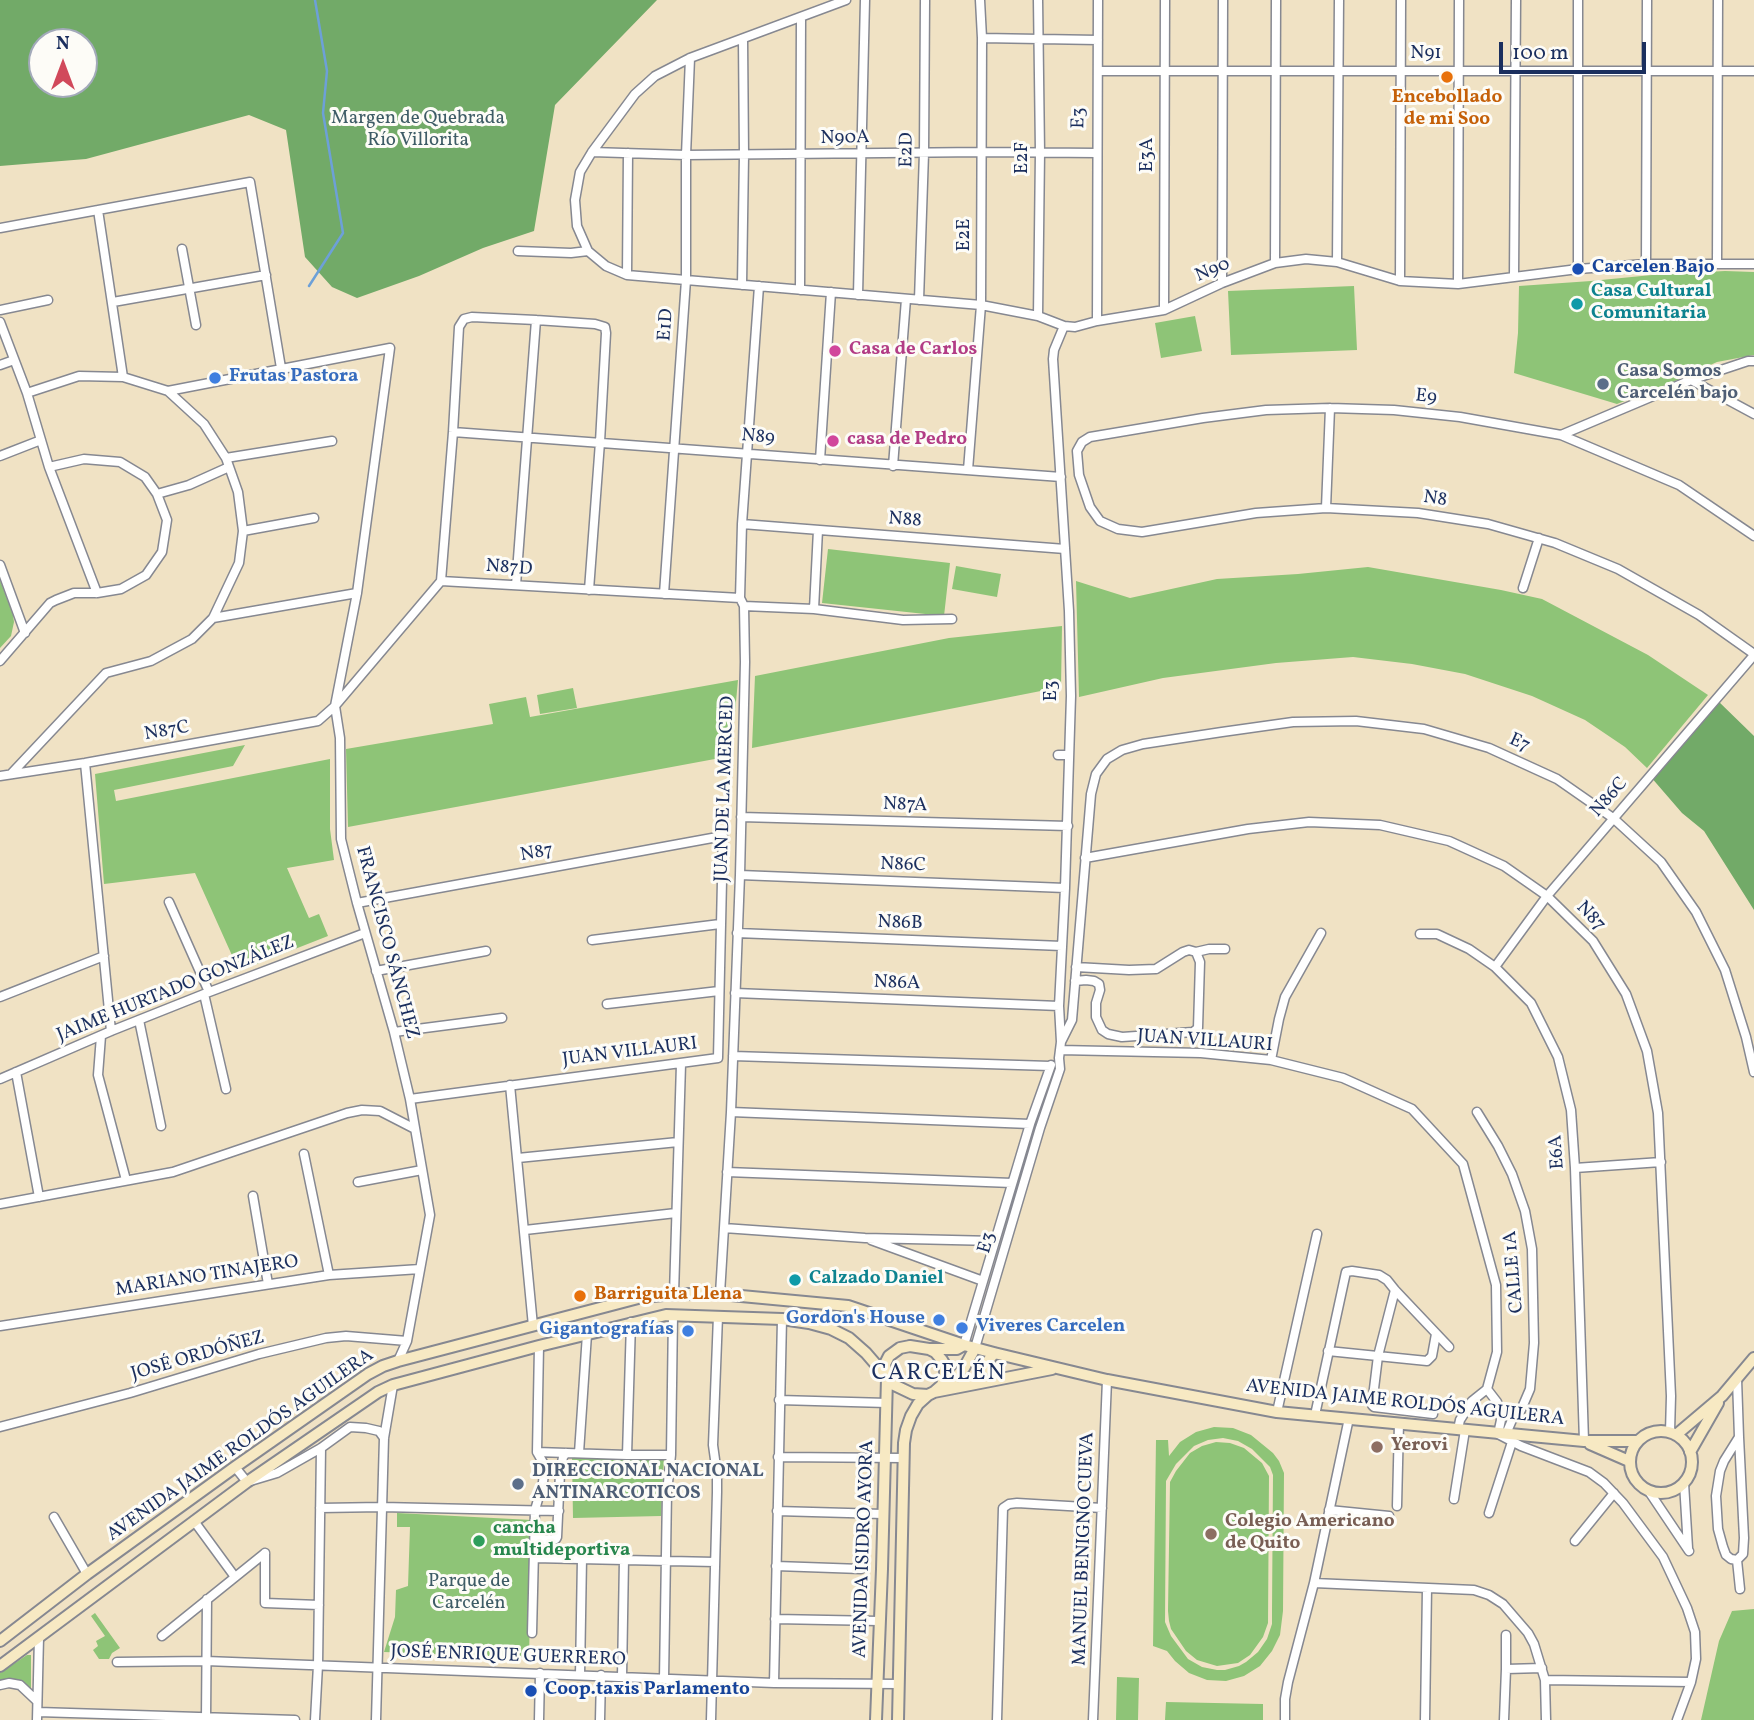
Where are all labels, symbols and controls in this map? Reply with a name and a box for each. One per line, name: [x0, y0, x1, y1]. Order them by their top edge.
north arrow: [28, 28, 98, 98]
scale bar: [1502, 28, 1649, 72]
text: N: [56, 31, 70, 57]
text: 100 m: [1512, 39, 1569, 68]
street label: N91: [1410, 44, 1442, 66]
marker: Encebollado de mi Soo: [1439, 69, 1455, 85]
place label: Encebollado de mi Soo: [1392, 88, 1502, 132]
street label: E3: [1068, 107, 1092, 129]
park label: Margen de Quebrada Río Villorita: [331, 109, 505, 153]
street label: N90A: [820, 127, 870, 151]
street label: E2D: [896, 132, 920, 168]
street label: E3A: [1138, 138, 1160, 172]
street label: E2F: [1013, 142, 1035, 174]
street label: E2E: [955, 218, 977, 252]
street label: N90: [1192, 254, 1234, 288]
place label: Carcelen Bajo: [1592, 258, 1715, 280]
marker: Carcelen Bajo: [1570, 261, 1586, 277]
place label: Casa Cultural Comunitaria: [1591, 282, 1711, 326]
marker: Casa Cultural Comunitaria: [1569, 296, 1585, 312]
street label: E1D: [654, 308, 680, 342]
place label: Casa de Carlos: [849, 340, 977, 362]
marker: Casa de Carlos: [827, 343, 843, 359]
place label: Casa Somos Carcelén bajo: [1617, 362, 1738, 406]
place label: Frutas Pastora: [229, 367, 358, 389]
marker: Frutas Pastora: [207, 370, 223, 386]
marker: Casa Somos Carcelén bajo: [1595, 376, 1611, 392]
street label: E9: [1414, 386, 1438, 410]
street label: N89: [740, 425, 776, 451]
place label: casa de Pedro: [847, 430, 967, 452]
marker: casa de Pedro: [825, 433, 841, 449]
street label: N8: [1422, 487, 1448, 513]
street label: N88: [888, 508, 922, 534]
street label: N87D: [485, 556, 533, 582]
street label: E3: [1042, 680, 1064, 702]
street label: JUAN DE LA MERCED: [711, 696, 741, 882]
street label: N87C: [143, 717, 191, 747]
street label: E7: [1505, 729, 1533, 759]
street label: N86C: [1586, 773, 1634, 823]
street label: N87A: [882, 794, 928, 818]
street label: N87: [519, 840, 555, 868]
street label: FRANCISCO SÁNCHEZ: [349, 844, 423, 1042]
street label: N86C: [880, 854, 926, 878]
street label: N87: [1570, 897, 1610, 937]
street label: N86B: [877, 912, 923, 936]
street label: JAIME HURTADO GONZÁLEZ: [54, 932, 298, 1048]
street label: N86A: [873, 972, 921, 996]
street label: JUAN VILLAURI: [1136, 1026, 1274, 1058]
street label: JUAN VILLAURI: [561, 1033, 699, 1073]
street label: E6A: [1545, 1134, 1571, 1170]
street label: E3: [974, 1230, 1002, 1256]
street label: CALLE 1A: [1500, 1230, 1530, 1314]
street label: MARIANO TINAJERO: [114, 1251, 300, 1303]
place label: Calzado Daniel: [809, 1269, 944, 1291]
marker: Calzado Daniel: [787, 1272, 803, 1288]
place label: Barriguita Llena: [594, 1285, 742, 1307]
marker: Barriguita Llena: [572, 1288, 588, 1304]
place label: Gordon's House: [786, 1309, 925, 1331]
marker: Gordon's House: [931, 1312, 947, 1328]
place label: Viveres Carcelen: [976, 1317, 1125, 1339]
place label: Gigantografías: [539, 1320, 674, 1342]
marker: Viveres Carcelen: [954, 1320, 970, 1336]
marker: Gigantografías: [680, 1323, 696, 1339]
street label: JOSÉ ORDÓÑEZ: [129, 1327, 267, 1387]
street label: AVENIDA JAIME ROLDÓS AGUILERA: [103, 1345, 379, 1547]
district label: CARCELÉN: [872, 1361, 1006, 1389]
street label: AVENIDA JAIME ROLDÓS AGUILERA: [1245, 1376, 1565, 1432]
street label: MANUEL BENIGNO CUEVA: [1070, 1432, 1100, 1666]
place label: Yerovi: [1391, 1436, 1448, 1458]
marker: Yerovi: [1369, 1439, 1385, 1455]
street label: AVENIDA ISIDRO AYORA: [850, 1440, 880, 1658]
place label: DIRECCIONAL NACIONAL ANTINARCOTICOS: [532, 1462, 764, 1506]
marker: DIRECCIONAL NACIONAL ANTINARCOTICOS: [510, 1476, 526, 1492]
place label: Colegio Americano de Quito: [1225, 1512, 1395, 1556]
place label: cancha multideportiva: [493, 1519, 630, 1563]
marker: Colegio Americano de Quito: [1203, 1526, 1219, 1542]
marker: cancha multideportiva: [471, 1533, 487, 1549]
park label: Parque de Carcelén: [428, 1572, 510, 1616]
street label: JOSÉ ENRIQUE GUERRERO: [390, 1641, 626, 1673]
place label: Coop.taxis Parlamento: [545, 1680, 750, 1702]
marker: Coop.taxis Parlamento: [523, 1683, 539, 1699]

